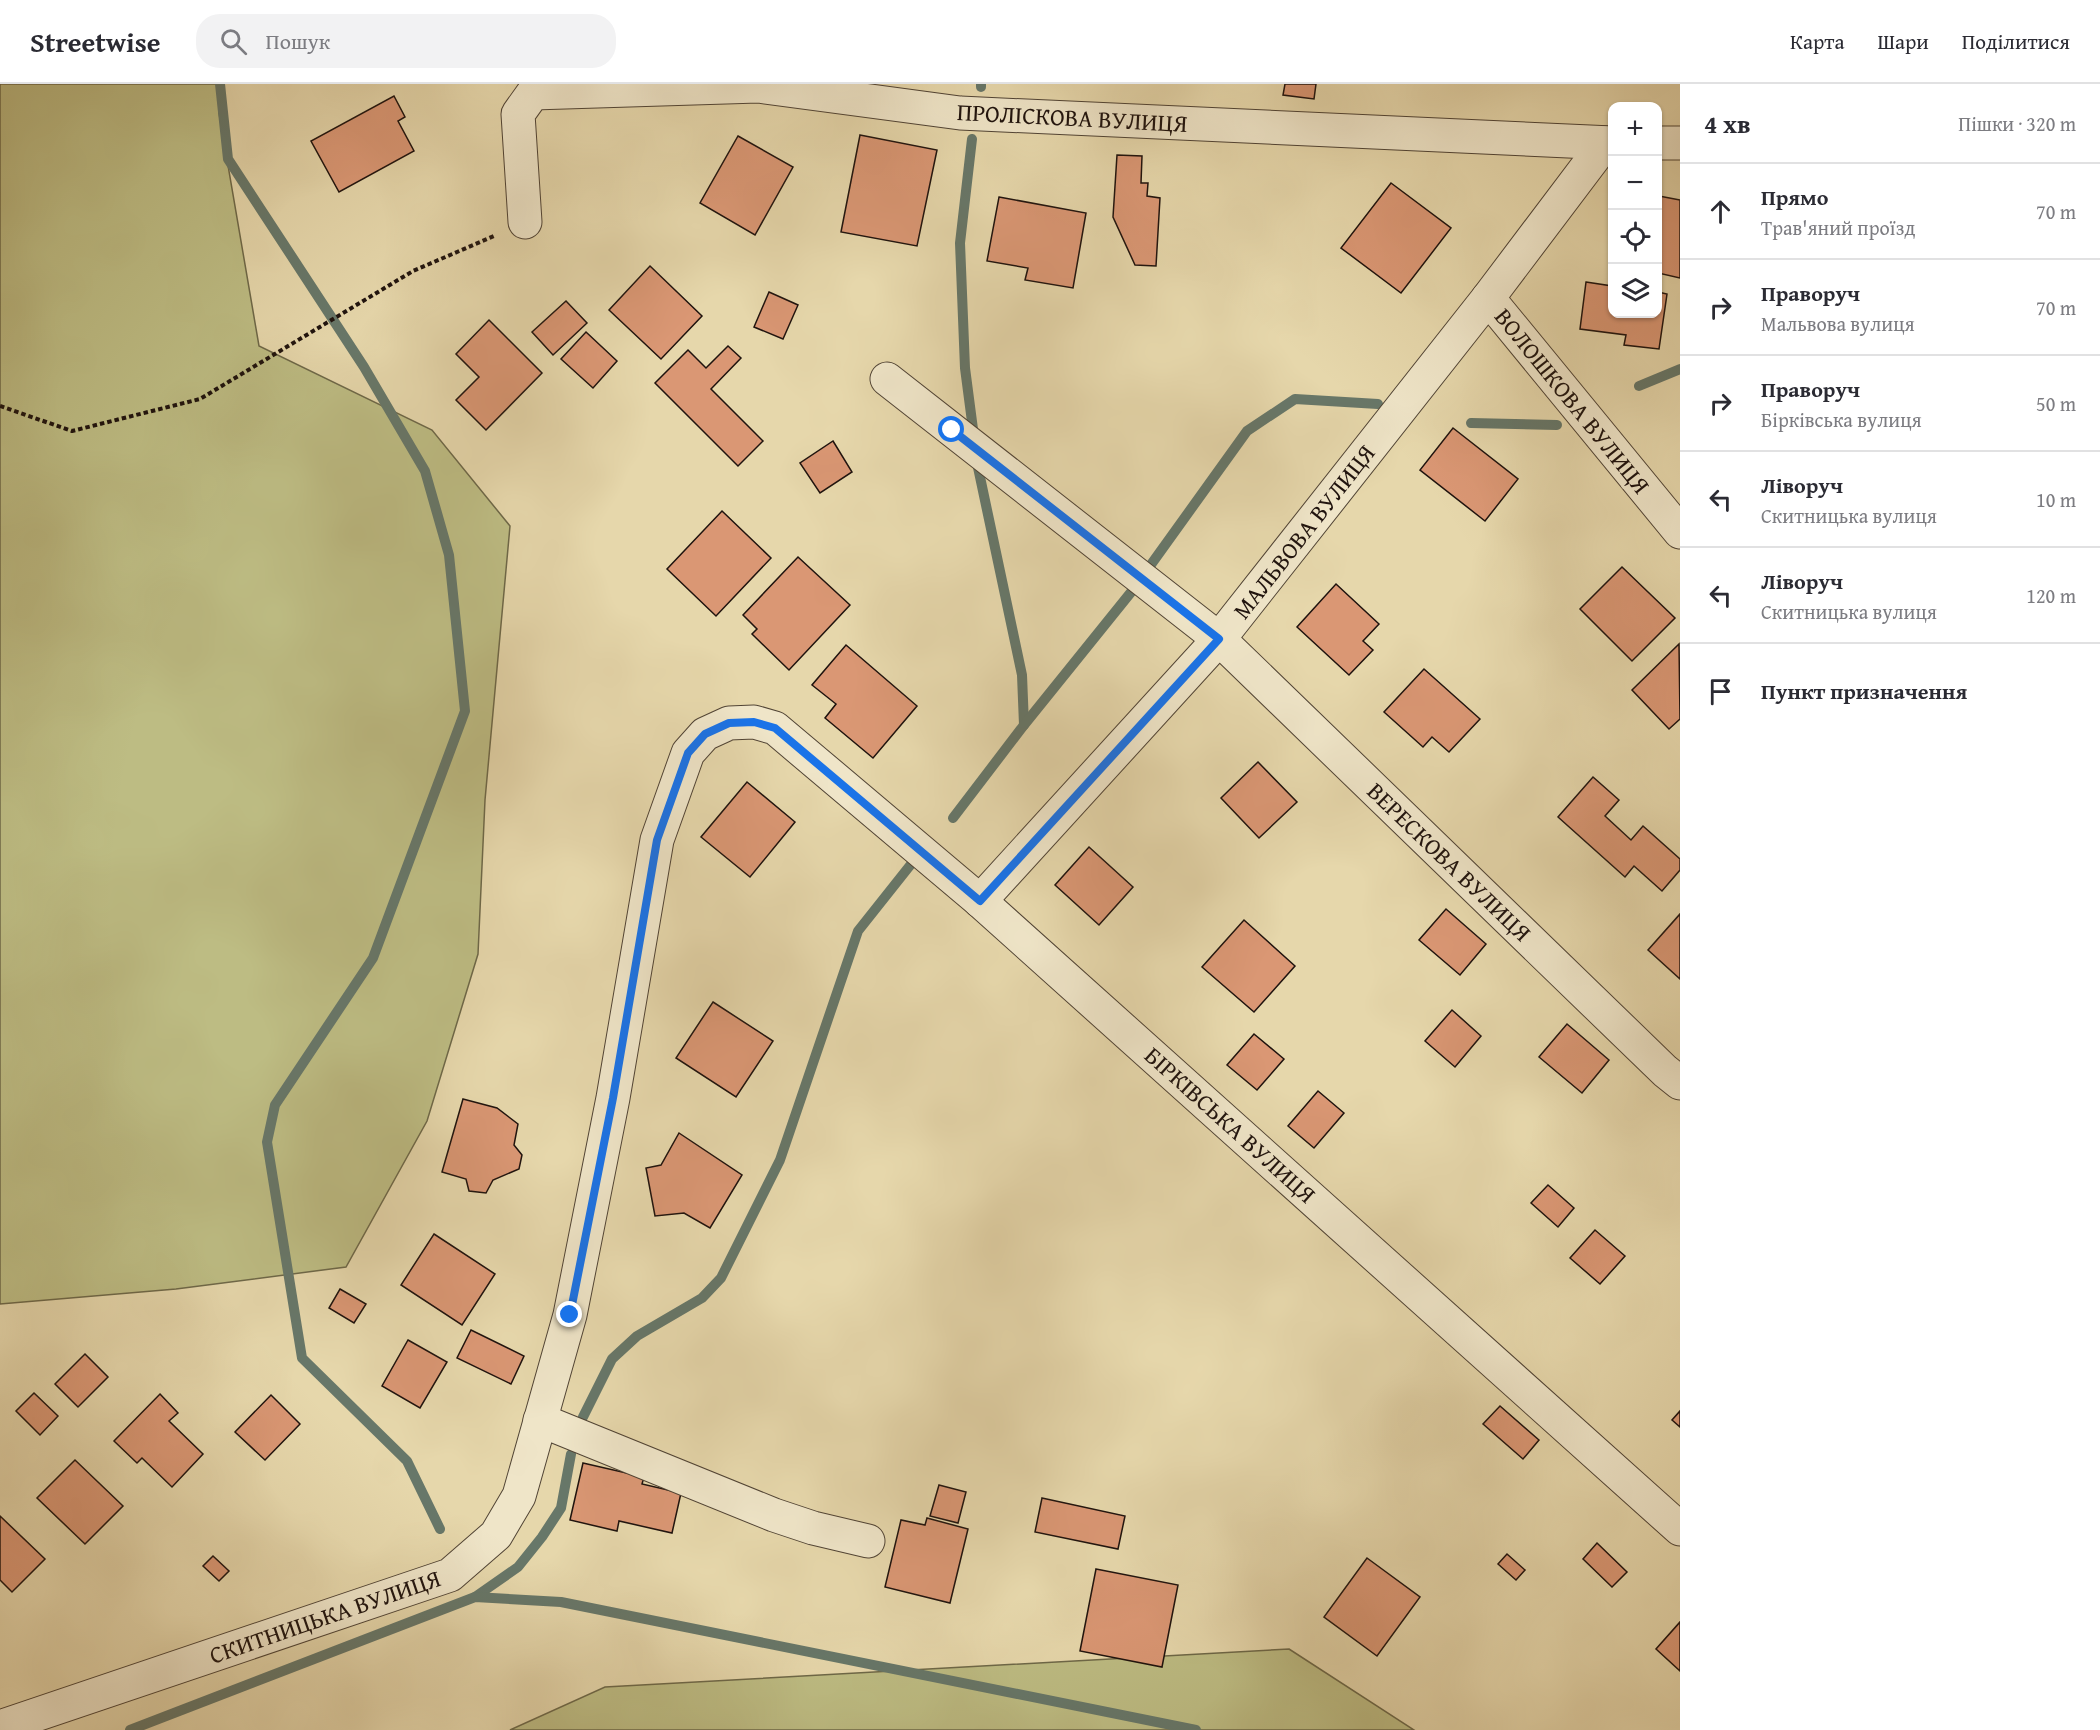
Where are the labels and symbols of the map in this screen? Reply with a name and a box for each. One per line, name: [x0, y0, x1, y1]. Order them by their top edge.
street label: ПРОЛІСКОВА ВУЛИЦЯ: [956, 94, 1188, 141]
street label: ВОЛОШКОВА ВУЛИЦЯ: [1486, 300, 1658, 501]
route start: [938, 416, 964, 442]
street label: МАЛЬВОВА ВУЛИЦЯ: [1224, 437, 1383, 626]
street label: ВЕРЕСКОВА ВУЛИЦЯ: [1360, 774, 1539, 949]
street label: БІРКІВСЬКА ВУЛИЦЯ: [1137, 1038, 1324, 1211]
route end: [556, 1301, 582, 1327]
street label: СКИТНИЦЬКА ВУЛИЦЯ: [205, 1561, 445, 1672]

